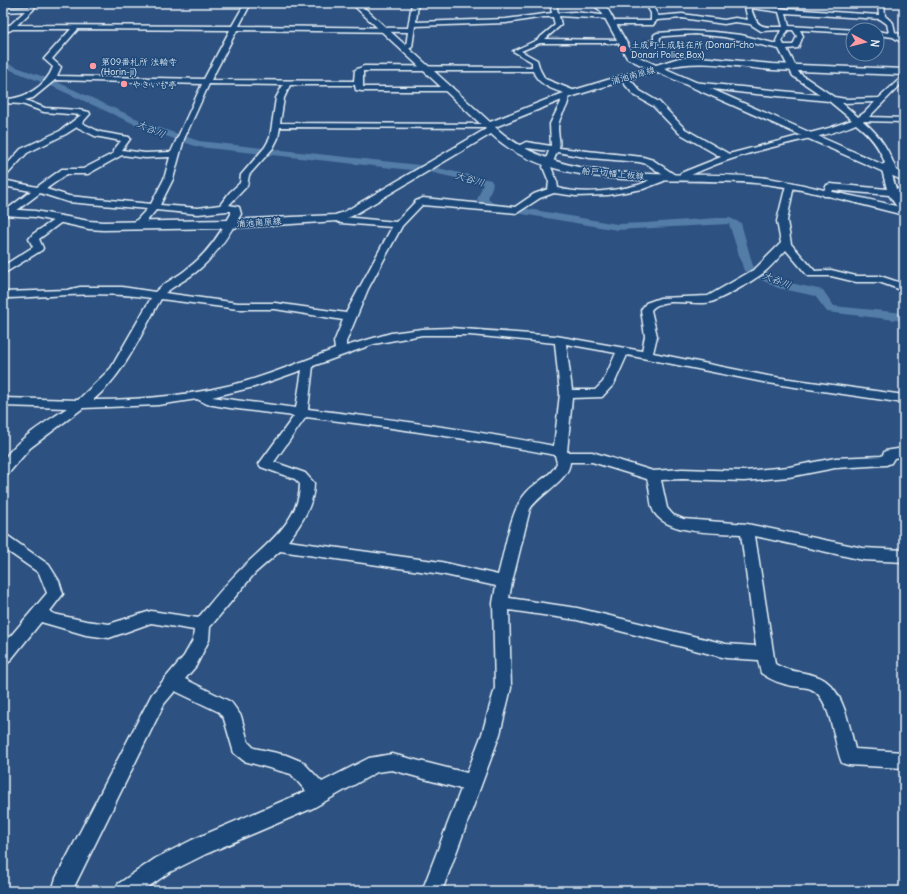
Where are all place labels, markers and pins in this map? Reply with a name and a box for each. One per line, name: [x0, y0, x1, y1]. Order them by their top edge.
place label: 土成町土成駐在所 (Donari-cho Donari Police Box): [631, 39, 754, 60]
marker: 土成町土成駐在所 (Donari-cho Donari Police Box): [618, 44, 628, 54]
place label: 第09番札所 法輪寺 (Horin-ji): [101, 56, 177, 77]
marker: 第09番札所 法輪寺 (Horin-ji): [88, 61, 98, 71]
marker: やきいも亭: [119, 79, 129, 89]
place label: やきいも亭: [132, 79, 177, 90]

